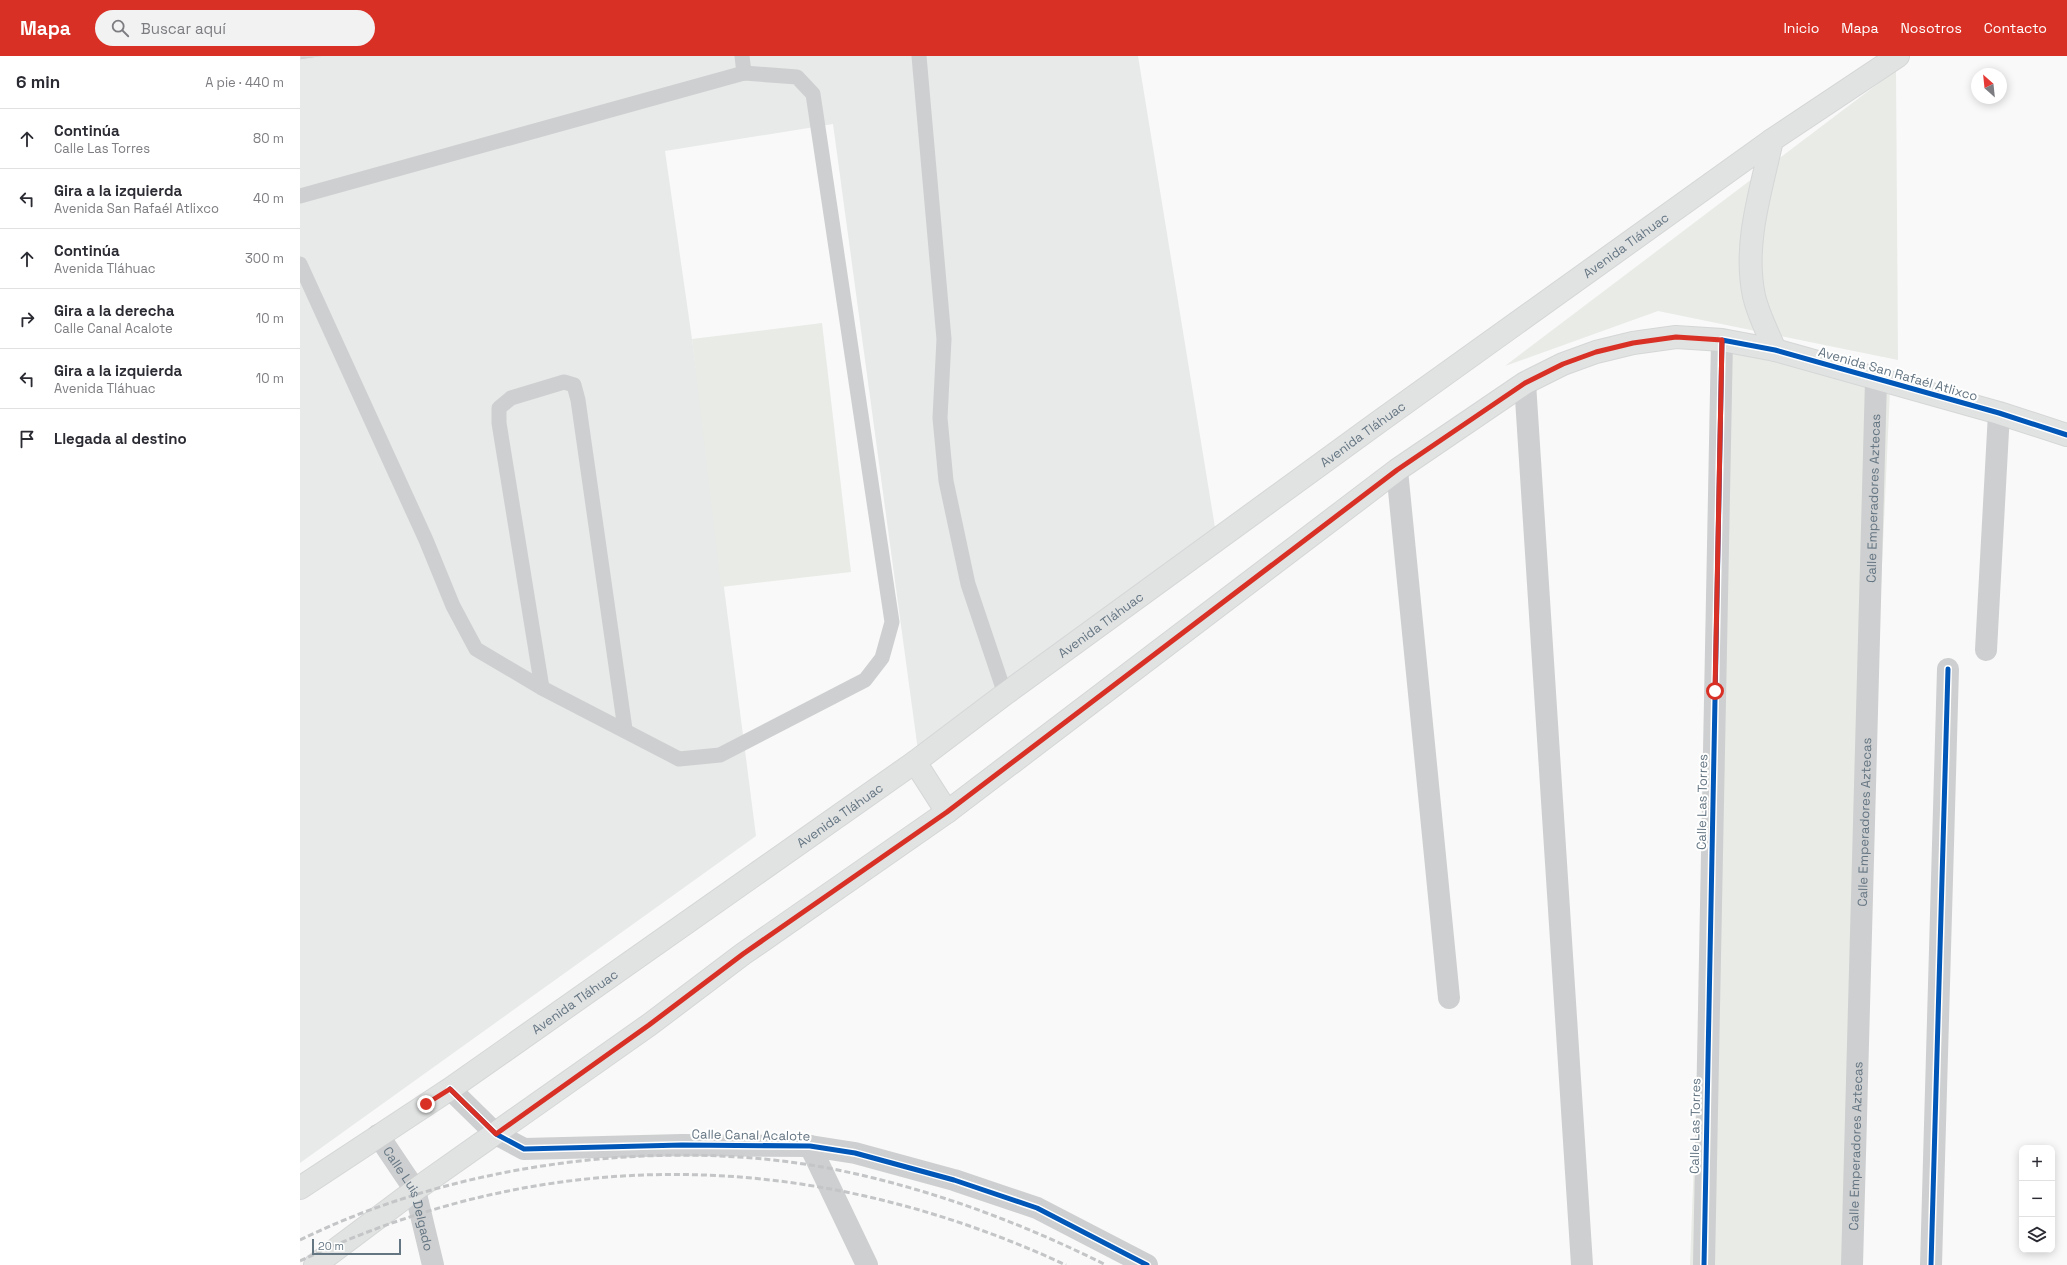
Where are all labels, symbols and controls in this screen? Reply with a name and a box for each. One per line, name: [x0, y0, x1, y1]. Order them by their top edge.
search box: [95, 10, 375, 46]
text: Mapa: [20, 16, 71, 41]
icon: search: [109, 17, 131, 39]
text: Buscar aquí: [141, 19, 226, 38]
text: Inicio: [1783, 19, 1819, 37]
text: Mapa: [1841, 19, 1879, 37]
text: Nosotros: [1901, 19, 1962, 37]
text: Contacto: [1984, 19, 2047, 37]
north arrow: [1971, 68, 2007, 104]
text: 6 min: [16, 71, 60, 93]
text: A pie · 440 m: [205, 74, 284, 91]
text: Continúa: [54, 121, 120, 140]
icon: ahead: [16, 128, 38, 150]
text: 80 m: [253, 130, 284, 147]
text: Calle Las Torres: [54, 140, 150, 157]
text: Gira a la izquierda: [54, 181, 182, 200]
icon: left: [16, 188, 38, 210]
text: 40 m: [253, 190, 284, 207]
text: Avenida San Rafaél Atlixco: [54, 200, 219, 217]
street label: Avenida Tláhuac: [1579, 208, 1672, 282]
text: Continúa: [54, 241, 120, 260]
icon: ahead: [16, 248, 38, 270]
text: 300 m: [245, 250, 284, 267]
text: Avenida Tláhuac: [54, 260, 156, 277]
text: Gira a la derecha: [54, 301, 174, 320]
icon: right: [16, 308, 38, 330]
text: 10 m: [256, 310, 284, 327]
text: Calle Canal Acalote: [54, 320, 173, 337]
street label: Avenida San Rafaél Atlixco: [1816, 343, 1980, 405]
text: Gira a la izquierda: [54, 361, 182, 380]
icon: left: [16, 368, 38, 390]
text: 10 m: [256, 370, 284, 387]
text: Avenida Tláhuac: [54, 380, 156, 397]
street label: Avenida Tláhuac: [1316, 397, 1409, 471]
street label: Calle Emperadores Aztecas: [1862, 413, 1884, 583]
icon: arrive: [16, 428, 38, 450]
text: Llegada al destino: [54, 429, 187, 448]
street label: Avenida Tláhuac: [1054, 588, 1147, 661]
route start: [1706, 682, 1724, 700]
street label: Calle Emperadores Aztecas: [1853, 737, 1875, 907]
street label: Calle Las Torres: [1693, 754, 1711, 850]
street label: Avenida Tláhuac: [793, 779, 886, 851]
street label: Avenida Tláhuac: [528, 965, 621, 1038]
street label: Calle Emperadores Aztecas: [1844, 1061, 1866, 1231]
street label: Calle Las Torres: [1686, 1078, 1704, 1174]
route end: [417, 1095, 435, 1113]
street label: Calle Canal Acalote: [692, 1125, 810, 1145]
street label: Calle Luis Delgado: [380, 1143, 438, 1253]
map controls: [2019, 1145, 2055, 1253]
button: +: [2019, 1145, 2055, 1181]
button: −: [2019, 1181, 2055, 1217]
button: layers: [2019, 1217, 2055, 1253]
scale bar: [312, 1237, 401, 1256]
text: 20 m: [318, 1239, 344, 1253]

